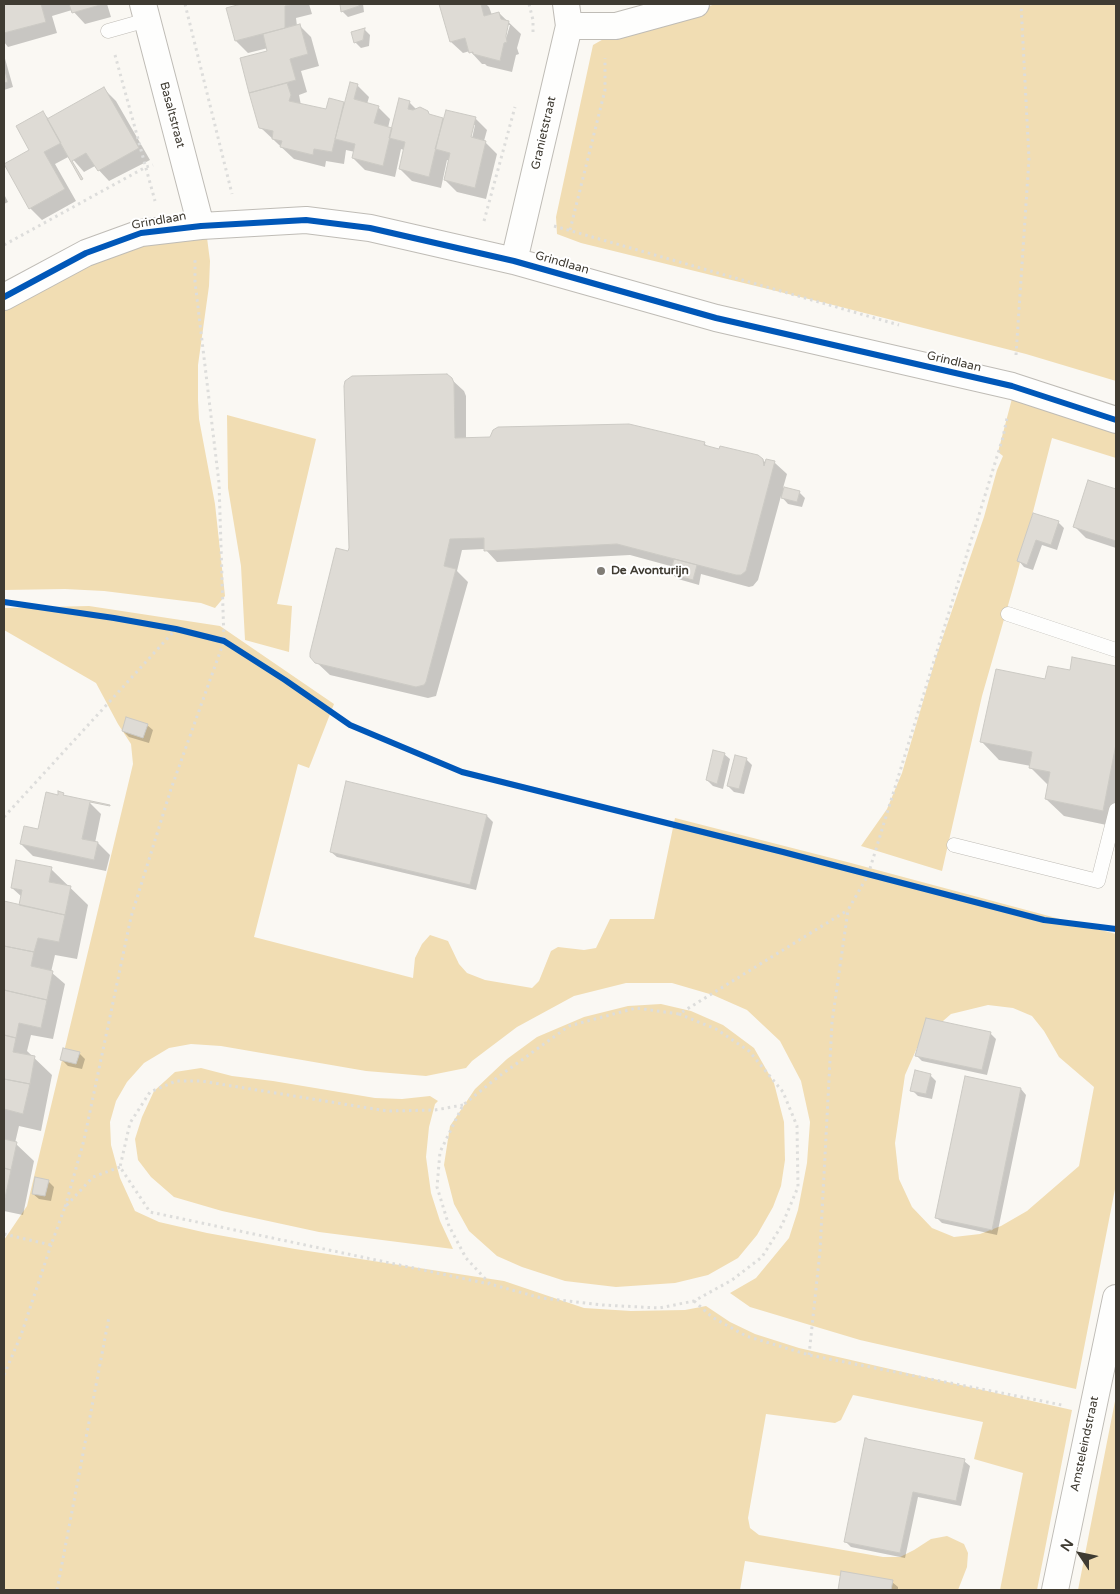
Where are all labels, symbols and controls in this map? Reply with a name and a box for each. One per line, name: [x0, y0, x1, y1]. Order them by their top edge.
street label: Basaltstraat: [156, 80, 188, 150]
street label: Granietstraat: [529, 95, 559, 171]
street label: Grindlaan: [131, 209, 187, 233]
street label: Grindlaan: [533, 248, 591, 278]
street label: Grindlaan: [925, 349, 983, 375]
place label: De Avonturijn: [611, 564, 689, 578]
marker: De Avonturijn: [595, 565, 607, 577]
street label: Amsteleindstraat: [1068, 1395, 1102, 1493]
north arrow: [1055, 1529, 1105, 1579]
text: N: [1057, 1536, 1077, 1555]

